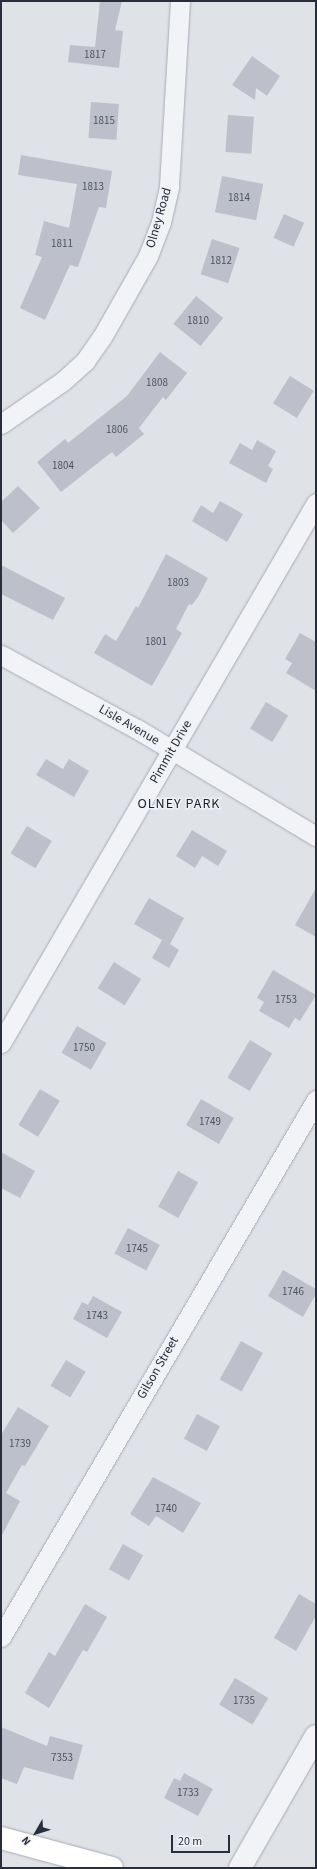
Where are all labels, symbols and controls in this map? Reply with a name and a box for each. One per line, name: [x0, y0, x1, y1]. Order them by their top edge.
house number: 1817: [84, 48, 106, 62]
house number: 1815: [93, 114, 115, 128]
house number: 1813: [82, 180, 104, 194]
street label: Olney Road: [143, 186, 175, 250]
house number: 1814: [228, 191, 250, 205]
house number: 1811: [51, 237, 73, 251]
house number: 1812: [210, 254, 232, 268]
house number: 1810: [187, 314, 209, 328]
house number: 1808: [146, 376, 168, 390]
house number: 1806: [106, 423, 128, 437]
house number: 1804: [52, 459, 74, 473]
house number: 1803: [167, 576, 189, 590]
house number: 1801: [145, 635, 167, 649]
street label: Lisle Avenue: [96, 701, 162, 749]
street label: Pimmit Drive: [147, 718, 195, 786]
district label: OLNEY PARK: [138, 796, 220, 812]
house number: 1753: [275, 993, 297, 1007]
house number: 1750: [73, 1041, 95, 1055]
house number: 1749: [199, 1115, 221, 1129]
house number: 1745: [126, 1242, 148, 1256]
house number: 1746: [282, 1285, 304, 1299]
house number: 1743: [86, 1309, 108, 1323]
street label: Gilson Street: [134, 1334, 182, 1402]
house number: 1739: [9, 1437, 31, 1451]
house number: 1740: [155, 1502, 177, 1516]
house number: 1735: [233, 1694, 255, 1708]
house number: 7353: [51, 1751, 73, 1765]
house number: 1733: [177, 1786, 199, 1800]
north arrow: [16, 1813, 56, 1853]
scale bar: [173, 1827, 232, 1853]
text: N: [18, 1833, 34, 1848]
text: 20 m: [178, 1833, 202, 1850]

